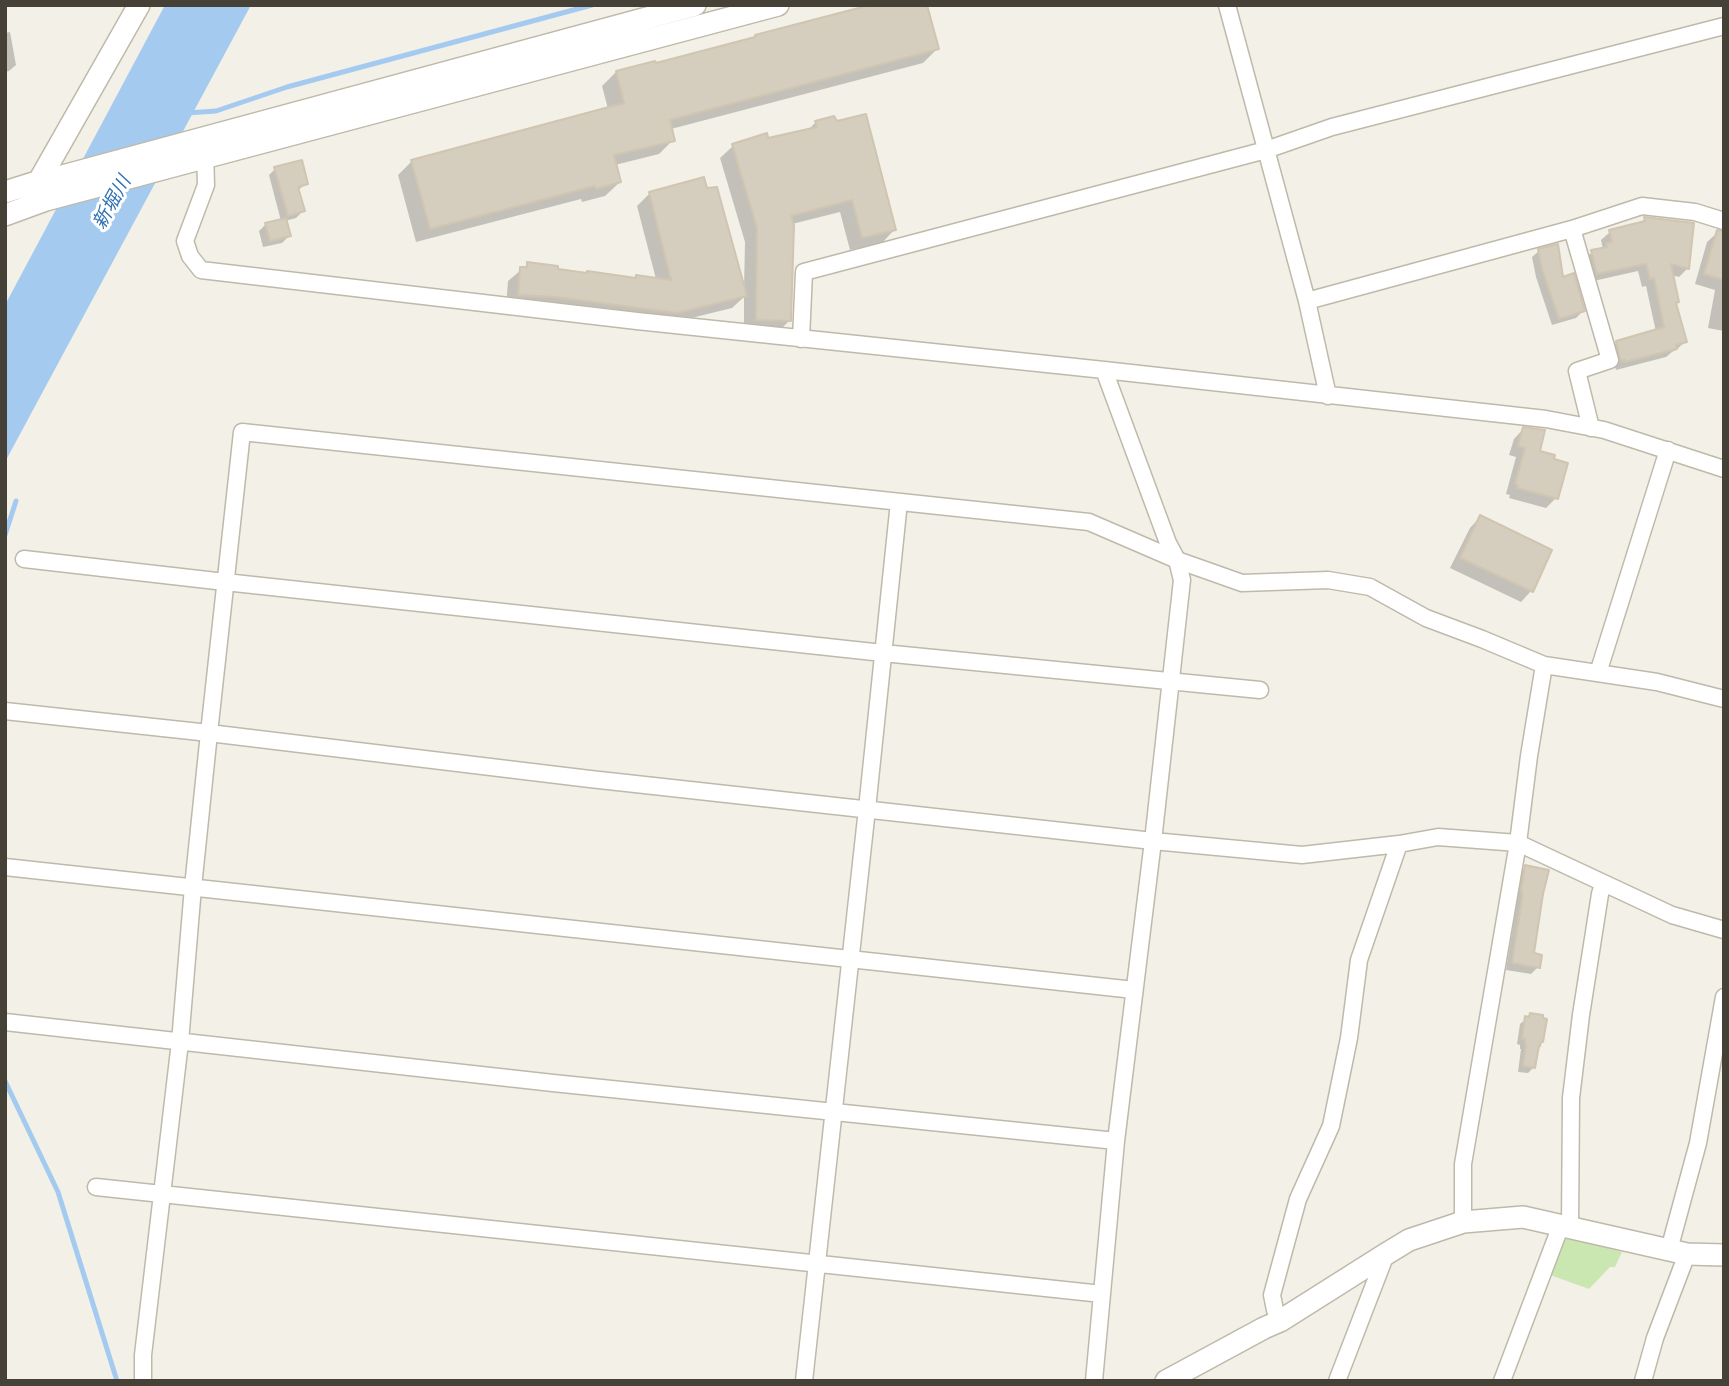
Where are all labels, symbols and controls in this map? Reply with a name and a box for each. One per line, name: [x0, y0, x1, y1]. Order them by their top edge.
water label: 新堀川: [89, 173, 137, 233]

